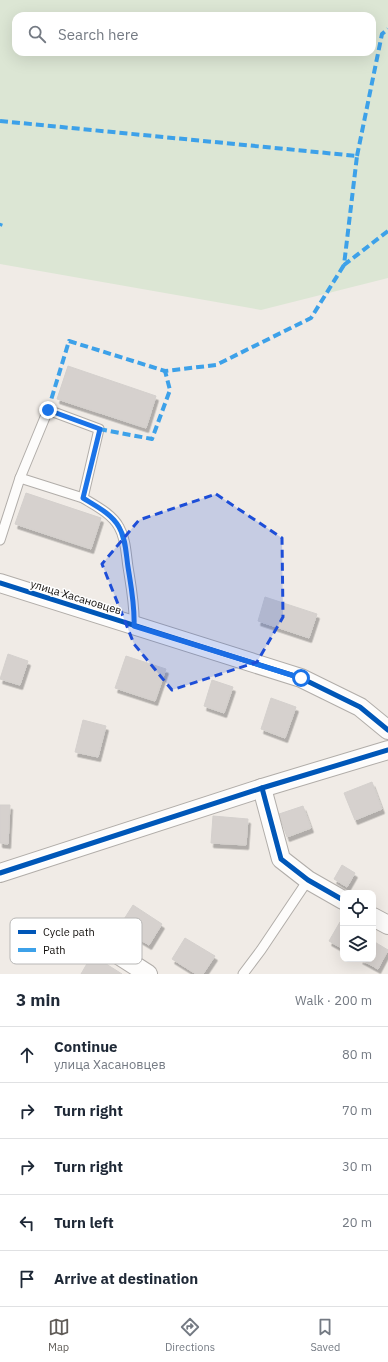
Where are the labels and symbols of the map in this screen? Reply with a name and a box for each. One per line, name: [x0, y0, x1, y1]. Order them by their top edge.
route end: [39, 401, 57, 419]
street label: улица Хасановцев: [29, 576, 123, 618]
route start: [292, 669, 310, 687]
legend: [10, 918, 142, 964]
text: Cycle path: [43, 925, 95, 939]
text: Path: [43, 943, 66, 957]

